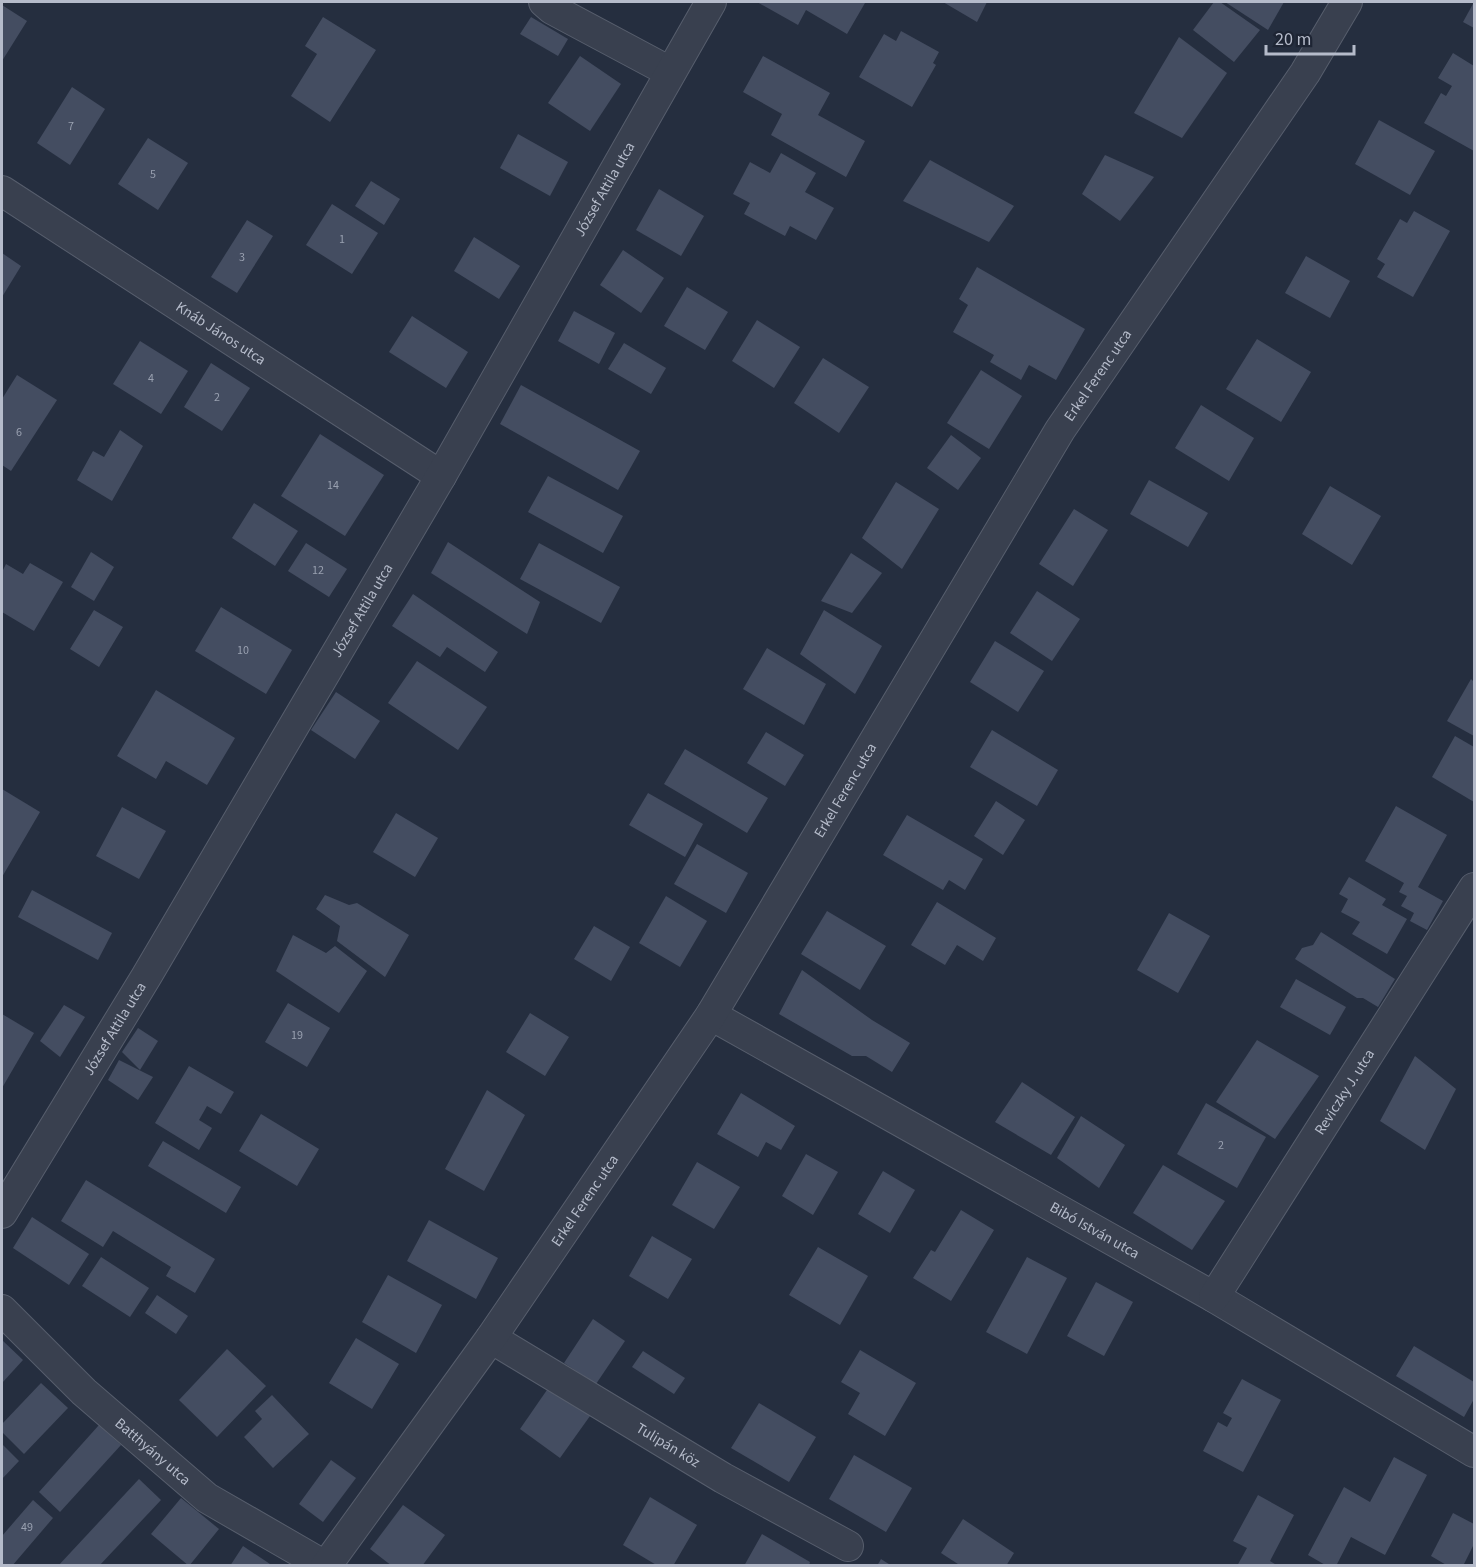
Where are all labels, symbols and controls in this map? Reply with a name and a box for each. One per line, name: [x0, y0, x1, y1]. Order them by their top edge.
scale bar: [1266, 18, 1354, 56]
text: 20 m: [1275, 27, 1311, 52]
house number: 7: [68, 118, 74, 135]
street label: József Attila utca: [569, 138, 640, 241]
house number: 5: [150, 166, 156, 183]
house number: 1: [339, 231, 345, 248]
house number: 3: [239, 249, 245, 266]
street label: Knáb János utca: [172, 297, 270, 371]
street label: Erkel Ferenc utca: [1059, 325, 1137, 426]
house number: 4: [148, 370, 154, 387]
house number: 2: [214, 389, 220, 406]
house number: 6: [16, 424, 22, 441]
house number: 14: [327, 477, 339, 494]
street label: József Attila utca: [326, 560, 398, 662]
house number: 12: [312, 562, 324, 579]
house number: 10: [237, 642, 249, 659]
street label: Erkel Ferenc utca: [809, 739, 882, 842]
street label: József Attila utca: [78, 978, 151, 1080]
house number: 19: [291, 1027, 303, 1044]
street label: Reviczky J. utca: [1310, 1045, 1380, 1139]
house number: 2: [1218, 1137, 1224, 1154]
street label: Erkel Ferenc utca: [546, 1150, 624, 1251]
street label: Bibó István utca: [1046, 1197, 1143, 1264]
street label: Batthyány utca: [110, 1413, 195, 1490]
street label: Tulipán köz: [632, 1418, 704, 1473]
house number: 49: [21, 1519, 33, 1536]

